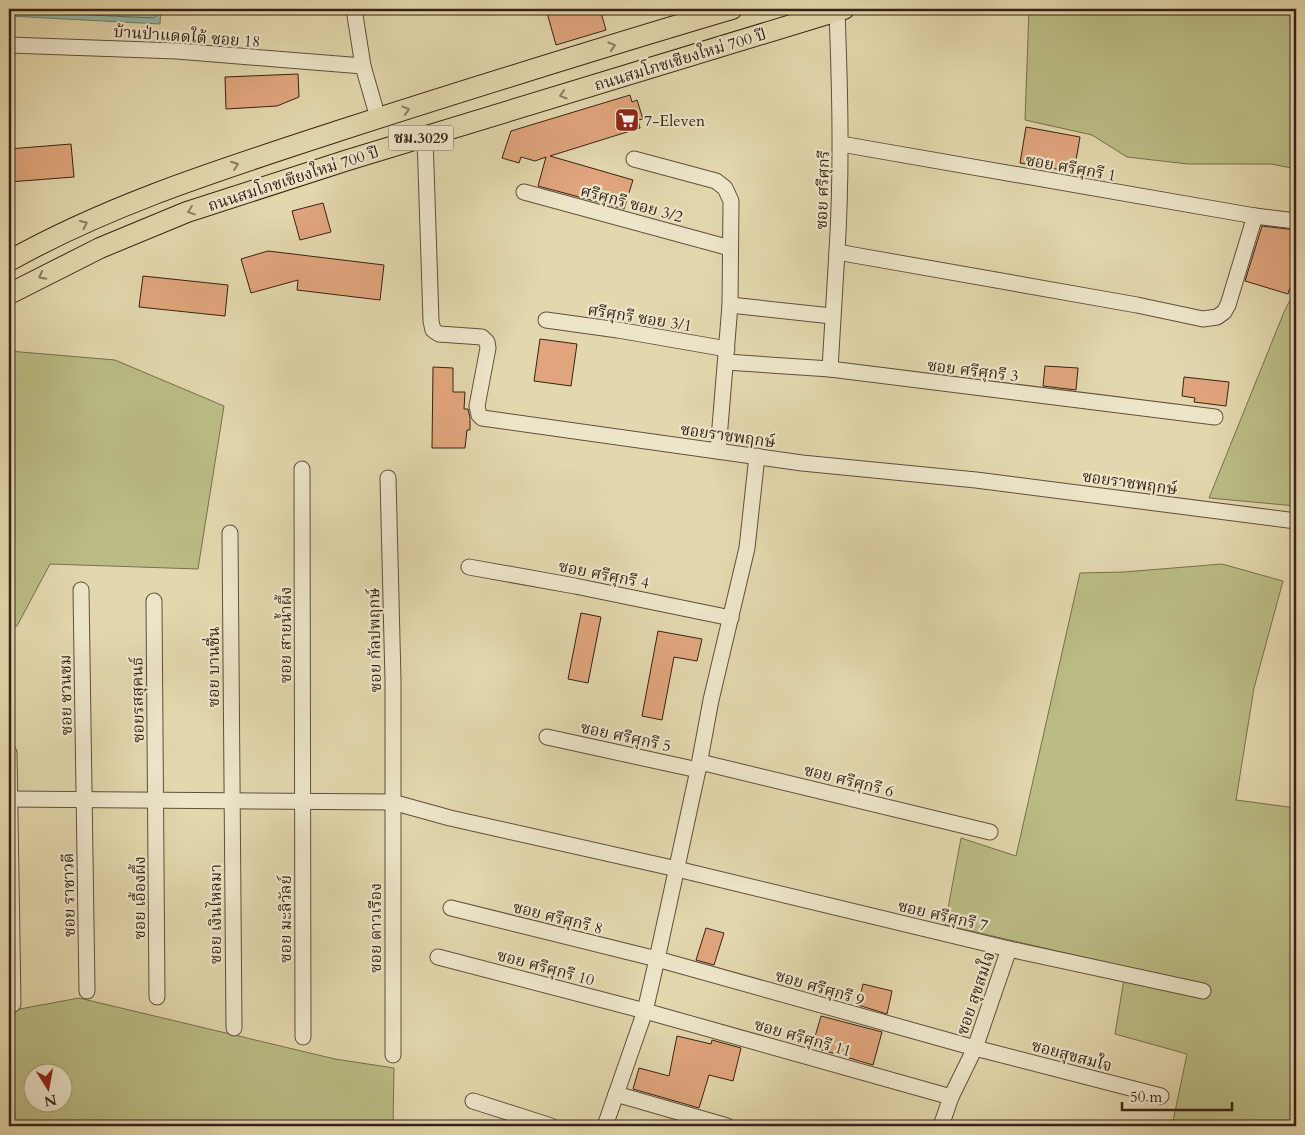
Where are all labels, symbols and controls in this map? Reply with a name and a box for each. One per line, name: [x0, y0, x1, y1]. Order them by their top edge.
street label: บ้านป่าแดดใต้ ซอย 18: [113, 21, 261, 53]
street label: ถนนสมโภชเชียงใหม่ 700 ปี: [592, 23, 769, 97]
one-way arrow: [607, 41, 615, 51]
one-way arrow: [560, 90, 568, 100]
one-way arrow: [402, 105, 410, 115]
supermarket icon: 7-Eleven: [614, 107, 640, 133]
place label: 7-Eleven: [644, 110, 705, 132]
road number: ชม.3029: [388, 126, 454, 150]
street label: ถนนสมโภชเชียงใหม่ 700 ปี: [205, 141, 382, 217]
street label: ซอย ศรีศุกรี 1: [1024, 149, 1118, 187]
street label: ซอย ศรีศุกรี: [811, 150, 835, 230]
one-way arrow: [230, 161, 239, 171]
street label: ศรีศุกรี ซอย 3/2: [578, 180, 685, 228]
one-way arrow: [187, 205, 196, 215]
one-way arrow: [79, 220, 88, 231]
one-way arrow: [39, 270, 48, 280]
street label: ศรีศุกรี ซอย 3/1: [586, 299, 694, 337]
street label: ซอย ศรีศุกรี 3: [926, 354, 1020, 388]
street label: ซอยราชพฤกษ์: [679, 418, 777, 454]
street label: ซอยราชพฤกษ์: [1081, 465, 1179, 501]
street label: ซอย ศรีศุกรี 4: [557, 555, 651, 595]
street label: ซอย สายน้ำผึ้ง: [274, 587, 297, 683]
street label: ซอย กัลปพฤกษ์: [363, 588, 387, 692]
street label: ซอย บานชื่น: [202, 626, 225, 708]
street label: ซอย ชวนชม: [54, 654, 78, 736]
street label: ซอยรสสุคนธ์: [126, 656, 150, 743]
street label: ซอย ศรีศุกรี 5: [579, 717, 673, 757]
street label: ซอย ศรีศุกรี 6: [802, 759, 896, 803]
street label: ซอย ราชาวดี: [57, 853, 81, 937]
street label: ซอย เอื้องผึ้ง: [128, 856, 151, 940]
street label: ซอย เงินไหลมา: [205, 864, 227, 964]
street label: ซอย มะลิวัลย์: [275, 875, 297, 963]
street label: ซอย ดาวเรือง: [365, 883, 387, 973]
street label: ซอย ศรีศุกรี 7: [896, 895, 990, 937]
street label: ซอย ศรีศุกรี 8: [511, 896, 605, 940]
street label: ซอย ศรีศุกรี 10: [495, 944, 597, 992]
street label: ซอย สุขสมใจ: [951, 949, 1000, 1038]
street label: ซอย ศรีศุกรี 9: [773, 965, 867, 1011]
street label: ซอย ศรีศุกรี 11: [752, 1014, 854, 1062]
street label: ซอยสุขสมใจ: [1029, 1035, 1114, 1077]
north arrow: [22, 1062, 72, 1112]
scale bar: [1122, 1080, 1232, 1112]
text: 50 m: [1130, 1087, 1162, 1107]
text: N: [43, 1090, 58, 1111]

